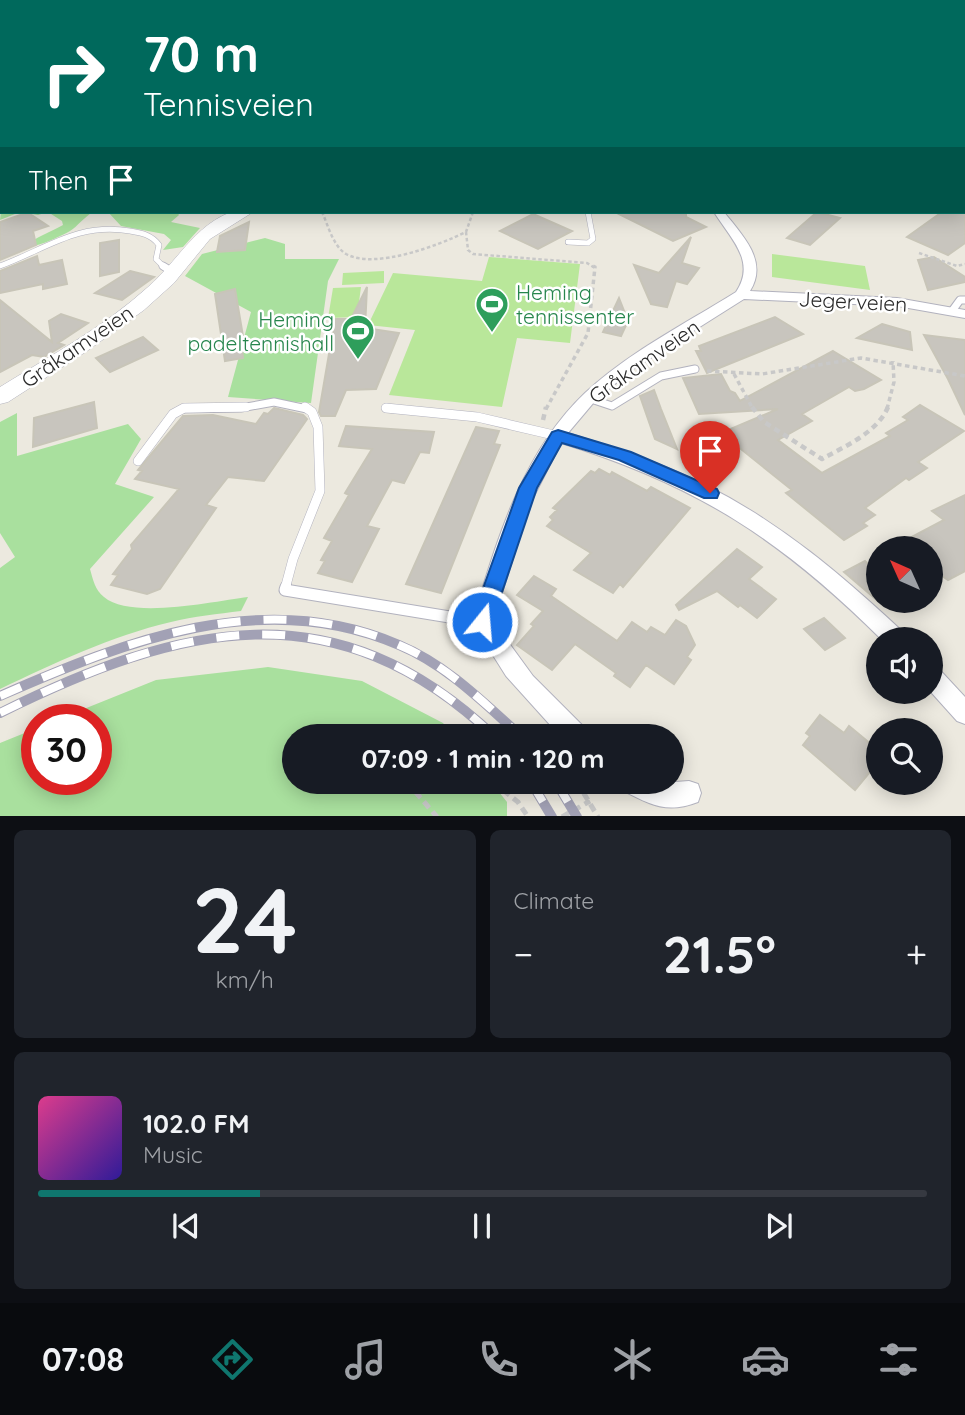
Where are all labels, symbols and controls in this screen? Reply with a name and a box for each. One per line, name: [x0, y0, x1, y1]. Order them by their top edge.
text: 70 m: [143, 23, 259, 84]
icon: right: [28, 28, 119, 119]
text: Tennisveien: [143, 84, 314, 124]
icon: arrive: [102, 161, 140, 199]
text: Then: [28, 164, 88, 197]
place label: Heming tennissenter: [516, 279, 634, 329]
sports icon: Heming tennissenter: [473, 285, 511, 334]
street label: Jegerveien: [798, 285, 908, 317]
street label: Gråkamveien: [16, 299, 138, 393]
place label: Heming padeltennishall: [187, 306, 334, 356]
sports icon: Heming padeltennishall: [339, 312, 377, 361]
street label: Gråkamveien: [584, 313, 704, 409]
pin: [680, 421, 740, 493]
icon: arrive: [691, 432, 729, 470]
north arrow: [866, 536, 943, 612]
map controls: [866, 536, 943, 795]
position arrow: [445, 585, 519, 659]
button: sound: [866, 627, 943, 704]
speed limit sign: 30: [21, 704, 112, 795]
button: search: [866, 718, 943, 795]
text: 07:09 · 1 min · 120 m: [362, 742, 604, 775]
text: 24: [192, 862, 297, 976]
text: Climate: [514, 886, 594, 915]
text: 21.5°: [663, 921, 776, 986]
text: −: [514, 930, 533, 978]
text: +: [906, 930, 927, 978]
text: km/h: [216, 965, 274, 994]
text: 102.0 FM: [143, 1107, 250, 1140]
text: Music: [143, 1140, 203, 1169]
icon: previous: [167, 1207, 205, 1245]
icon: pause: [463, 1207, 501, 1245]
icon: next: [760, 1207, 798, 1245]
icon: directions: [208, 1335, 257, 1384]
icon: music: [341, 1335, 390, 1384]
icon: phone: [474, 1335, 523, 1384]
icon: climate: [608, 1335, 657, 1384]
icon: car: [741, 1335, 790, 1384]
icon: filters: [874, 1335, 923, 1384]
text: 07:08: [42, 1339, 124, 1379]

